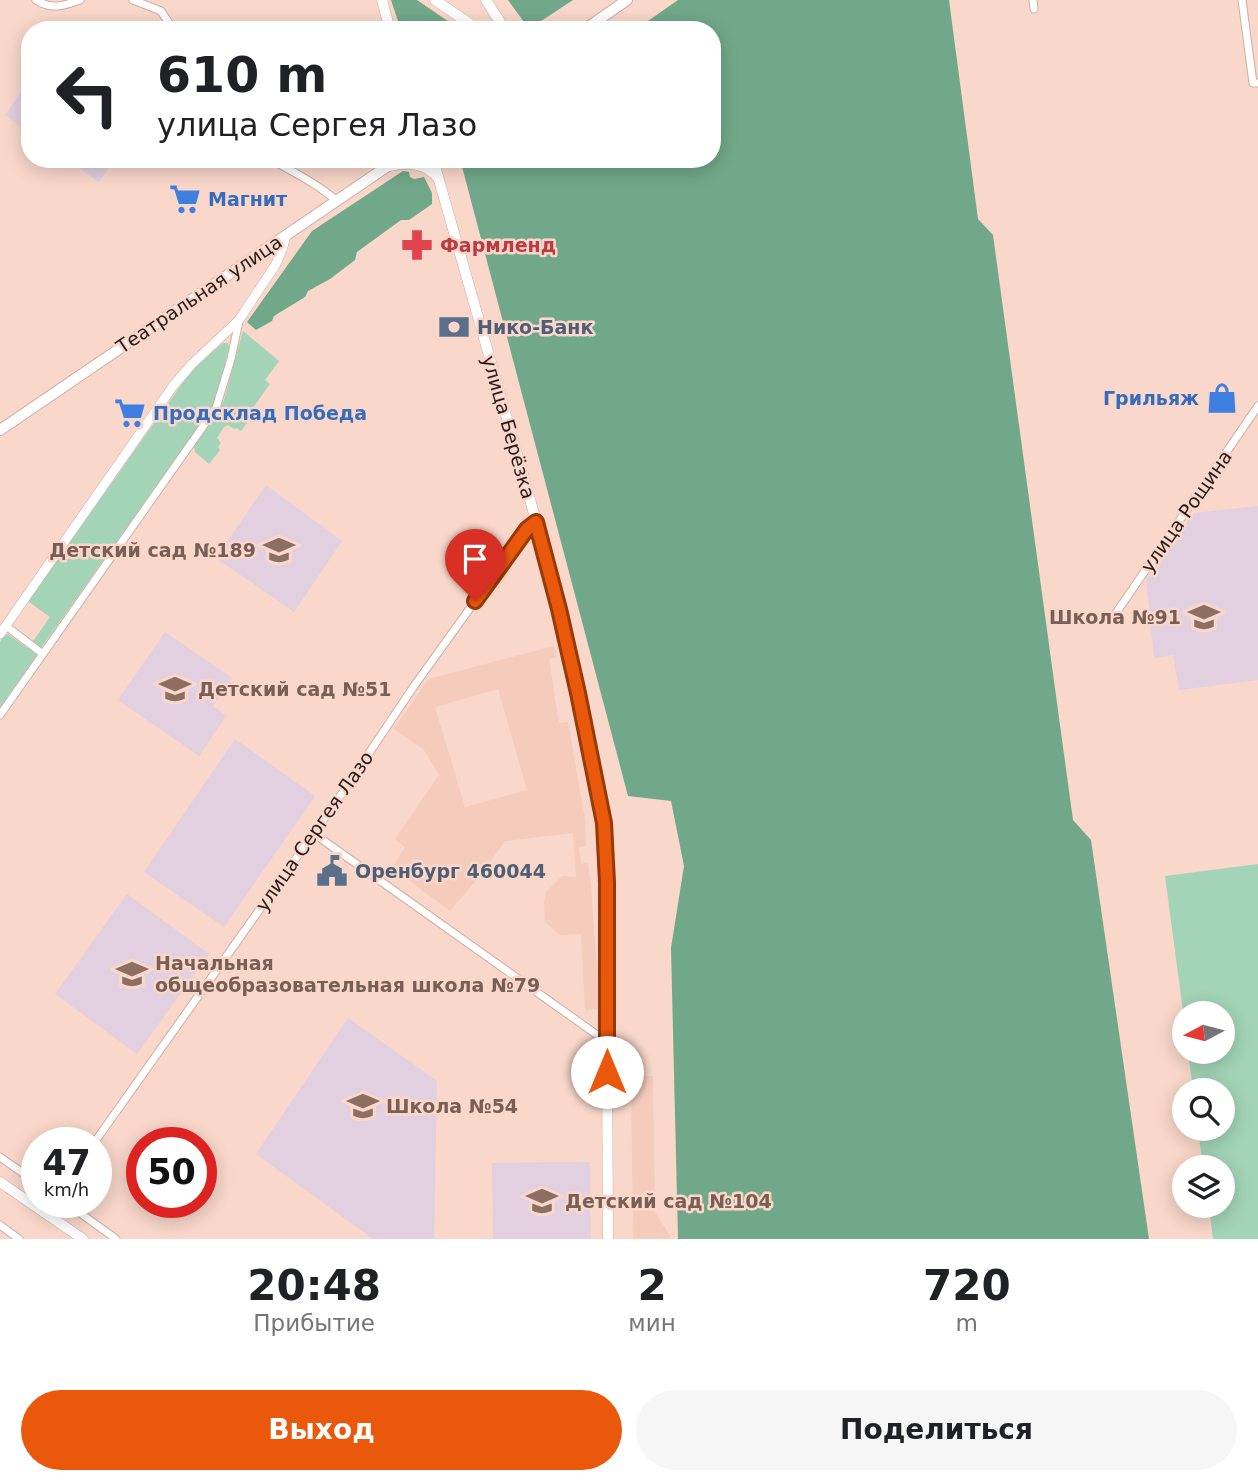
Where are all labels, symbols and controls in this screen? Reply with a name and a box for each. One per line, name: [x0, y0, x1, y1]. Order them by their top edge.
text: 610 m: [157, 47, 327, 104]
icon: left: [42, 49, 133, 140]
text: улица Сергея Лазо: [157, 106, 477, 144]
supermarket icon: Магнит: [168, 182, 202, 216]
place label: Магнит: [208, 188, 287, 210]
pharmacy icon: Фармленд: [400, 228, 434, 262]
street label: Театральная улица: [111, 230, 286, 358]
place label: Фармленд: [440, 234, 556, 256]
bank icon: Нико-Банк: [437, 310, 471, 344]
place label: Нико-Банк: [477, 316, 593, 338]
street label: улица Берёзка: [478, 353, 540, 501]
shop icon: Грильяж: [1205, 381, 1239, 415]
place label: Грильяж: [1103, 387, 1199, 409]
supermarket icon: Продсклад Победа: [113, 396, 147, 430]
place label: Продсклад Победа: [153, 402, 367, 424]
street label: улица Рощина: [1136, 446, 1236, 576]
pin: [445, 529, 505, 601]
school or university icon: Детский сад №189: [262, 533, 296, 567]
place label: Детский сад №189: [49, 539, 256, 561]
icon: arrive: [456, 540, 494, 578]
school or university icon: Школа №91: [1187, 600, 1221, 634]
place label: Школа №91: [1049, 606, 1181, 628]
school or university icon: Детский сад №51: [158, 672, 192, 706]
place label: Детский сад №51: [198, 678, 392, 700]
street label: улица Сергея Лазо: [250, 747, 378, 915]
public building icon: Оренбург 460044: [315, 854, 349, 888]
place label: Оренбург 460044: [355, 860, 546, 882]
place label: Начальная общеобразовательная школа №79: [155, 952, 540, 996]
school or university icon: Начальная общеобразовательная школа №79: [115, 957, 149, 991]
north arrow: [1172, 1001, 1236, 1064]
map controls: [1172, 1001, 1235, 1218]
position arrow: [570, 1035, 644, 1109]
button: search: [1172, 1078, 1235, 1141]
school or university icon: Школа №54: [346, 1089, 380, 1123]
place label: Школа №54: [386, 1095, 518, 1117]
speed limit sign: 50: [126, 1127, 217, 1218]
text: 47: [42, 1143, 91, 1183]
button: layers: [1172, 1155, 1235, 1218]
text: km/h: [44, 1179, 89, 1200]
school or university icon: Детский сад №104: [525, 1184, 559, 1218]
place label: Детский сад №104: [565, 1190, 772, 1212]
text: 20:48: [247, 1261, 381, 1310]
text: 2: [637, 1261, 667, 1310]
text: 720: [923, 1261, 1011, 1310]
text: Прибытие: [253, 1310, 375, 1336]
text: мин: [628, 1310, 676, 1336]
text: m: [956, 1310, 978, 1336]
button: Выход: [21, 1390, 622, 1470]
button: Поделиться: [636, 1390, 1237, 1470]

